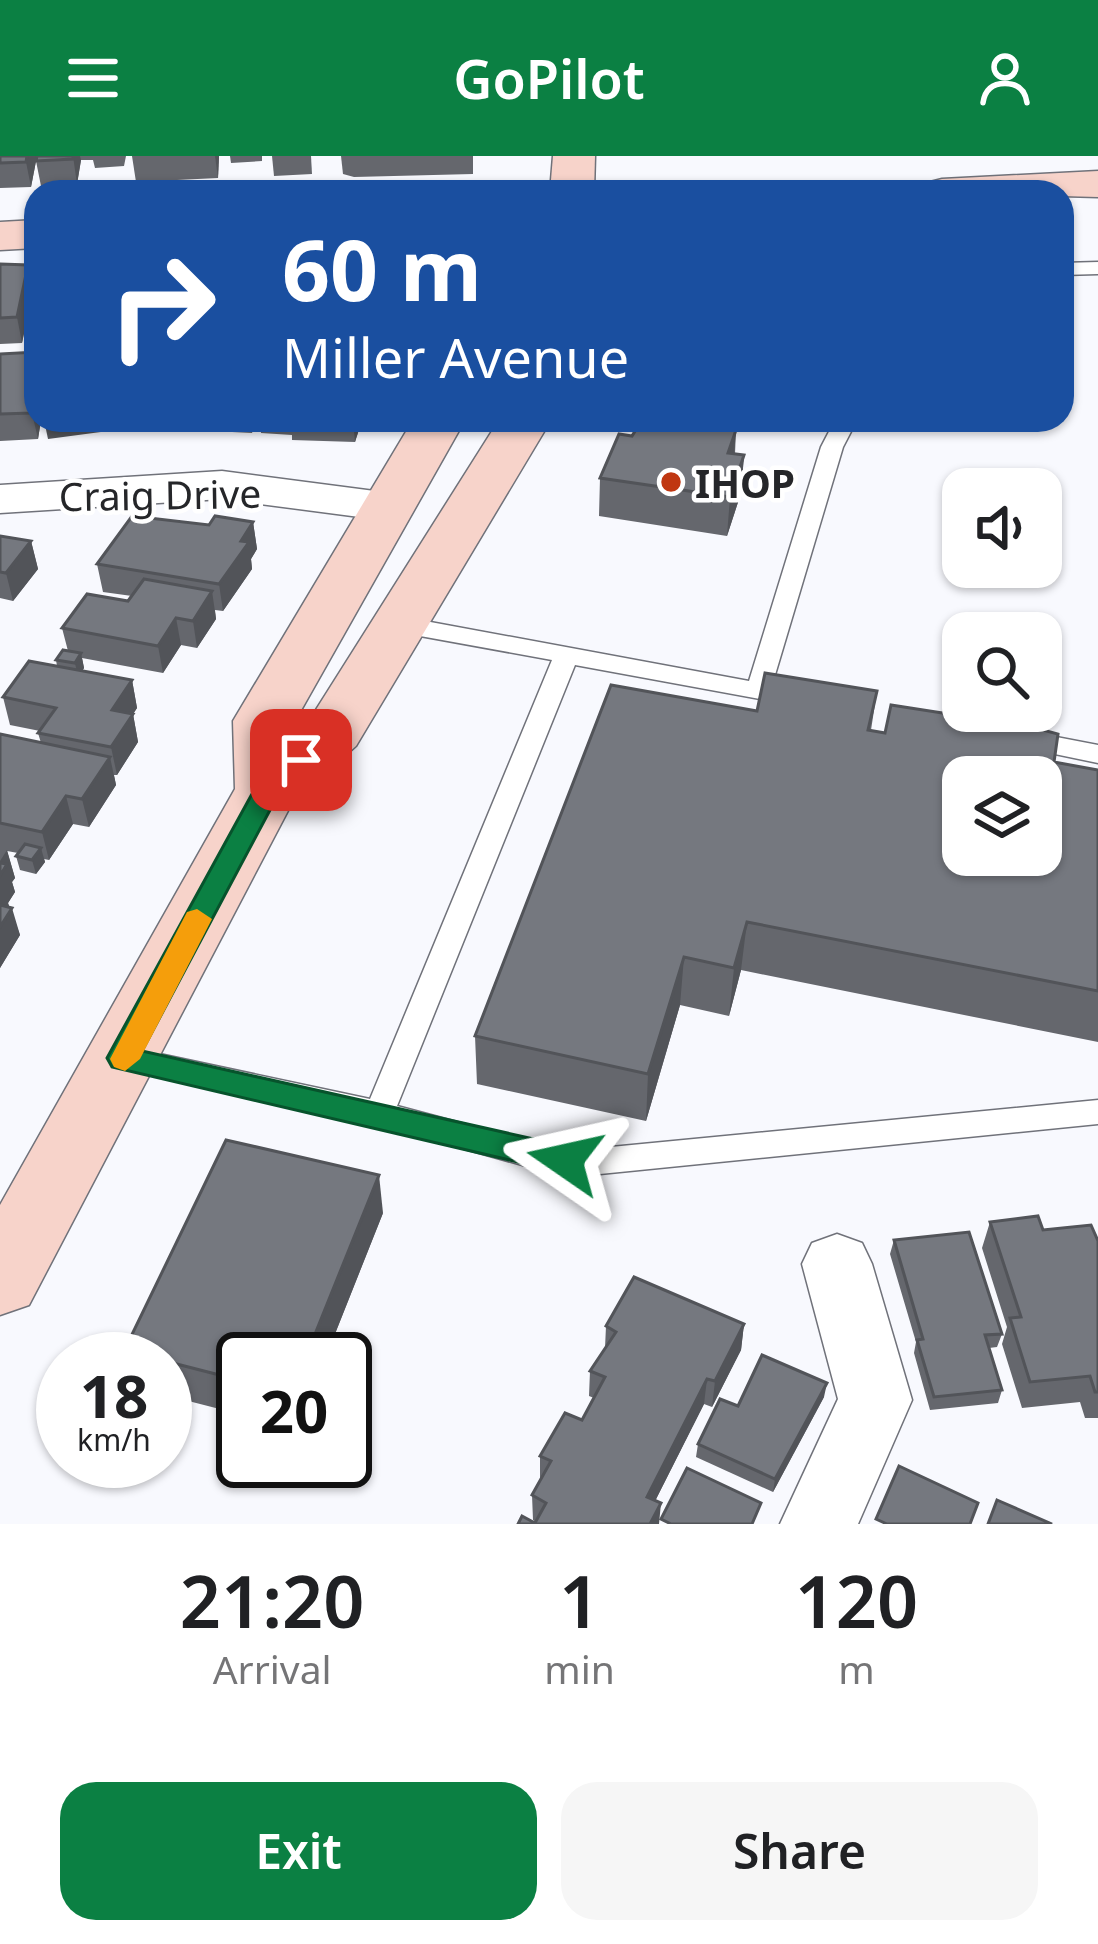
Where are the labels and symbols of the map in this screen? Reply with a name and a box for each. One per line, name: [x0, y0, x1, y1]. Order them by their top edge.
place label: IHOP: [695, 456, 795, 509]
street label: Craig Drive: [58, 466, 262, 522]
marker: IHOP: [658, 469, 684, 495]
pin: [250, 709, 352, 811]
position arrow: [502, 1097, 628, 1223]
speed limit sign: 20: [216, 1332, 372, 1488]

